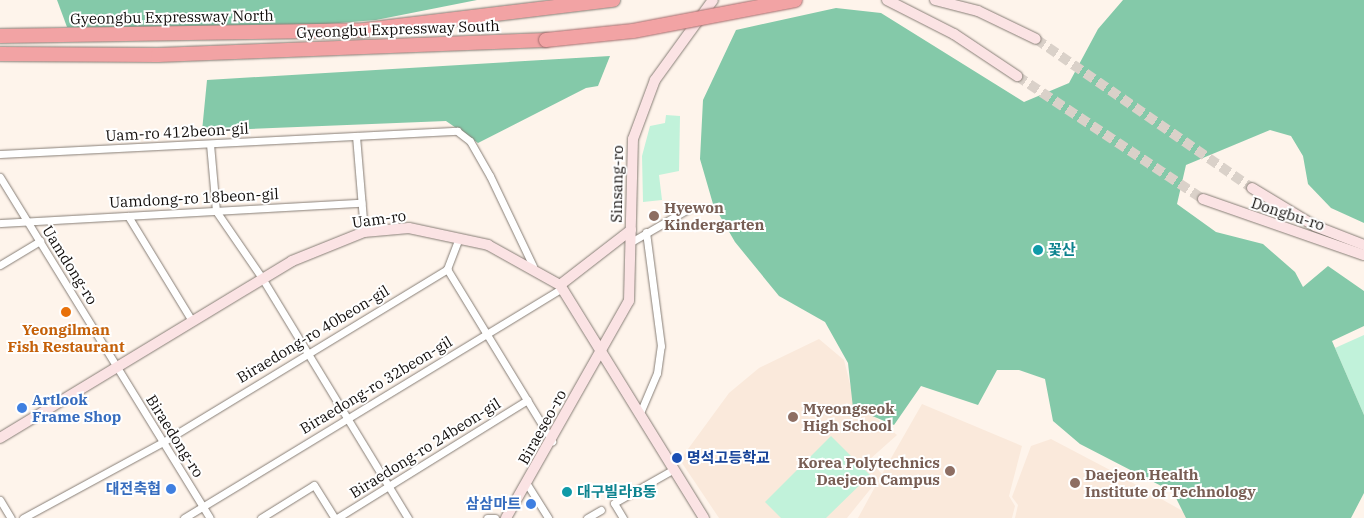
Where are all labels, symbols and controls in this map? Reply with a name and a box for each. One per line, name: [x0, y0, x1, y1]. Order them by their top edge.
street label: Gyeongbu Expressway North: [70, 6, 274, 28]
street label: Gyeongbu Expressway South: [296, 16, 500, 42]
street label: Uam-ro 412beon-gil: [105, 119, 249, 145]
street label: Sinsang-ro: [607, 145, 627, 223]
street label: Uamdong-ro 18beon-gil: [109, 185, 279, 211]
street label: Dongbu-ro: [1249, 194, 1327, 234]
place label: Hyewon Kindergarten: [664, 198, 765, 233]
street label: Uam-ro: [351, 206, 407, 232]
marker: Hyewon Kindergarten: [648, 210, 660, 222]
street label: Uamdong-ro: [39, 222, 101, 308]
place label: 꽃산: [1048, 241, 1076, 259]
marker: 꽃산: [1032, 244, 1044, 256]
street label: Biraedong-ro 40beon-gil: [234, 281, 392, 387]
marker: Yeongilman Fish Restaurant: [60, 306, 72, 318]
place label: Yeongilman Fish Restaurant: [7, 320, 125, 355]
street label: Biraedong-ro 32beon-gil: [297, 332, 455, 438]
street label: Biraeseo-ro: [514, 386, 570, 468]
place label: Artlook Frame Shop: [32, 390, 121, 425]
street label: Biraedong-ro: [142, 391, 208, 481]
street label: Biraedong-ro 24beon-gil: [346, 394, 504, 502]
place label: Myeongseok High School: [803, 399, 895, 434]
marker: Artlook Frame Shop: [16, 402, 28, 414]
marker: Myeongseok High School: [787, 411, 799, 423]
place label: 명석고등학교: [687, 449, 770, 467]
marker: 명석고등학교: [671, 452, 683, 464]
place label: Korea Polytechnics Daejeon Campus: [798, 453, 940, 488]
marker: Korea Polytechnics Daejeon Campus: [944, 465, 956, 477]
place label: Daejeon Health Institute of Technology: [1085, 465, 1256, 500]
marker: Daejeon Health Institute of Technology: [1069, 477, 1081, 489]
place label: 대전축협: [106, 480, 161, 498]
marker: 대전축협: [165, 483, 177, 495]
place label: 대구빌라B동: [577, 483, 657, 501]
marker: 대구빌라B동: [561, 486, 573, 498]
place label: 삼삼마트: [466, 495, 521, 513]
marker: 삼삼마트: [525, 498, 537, 510]

